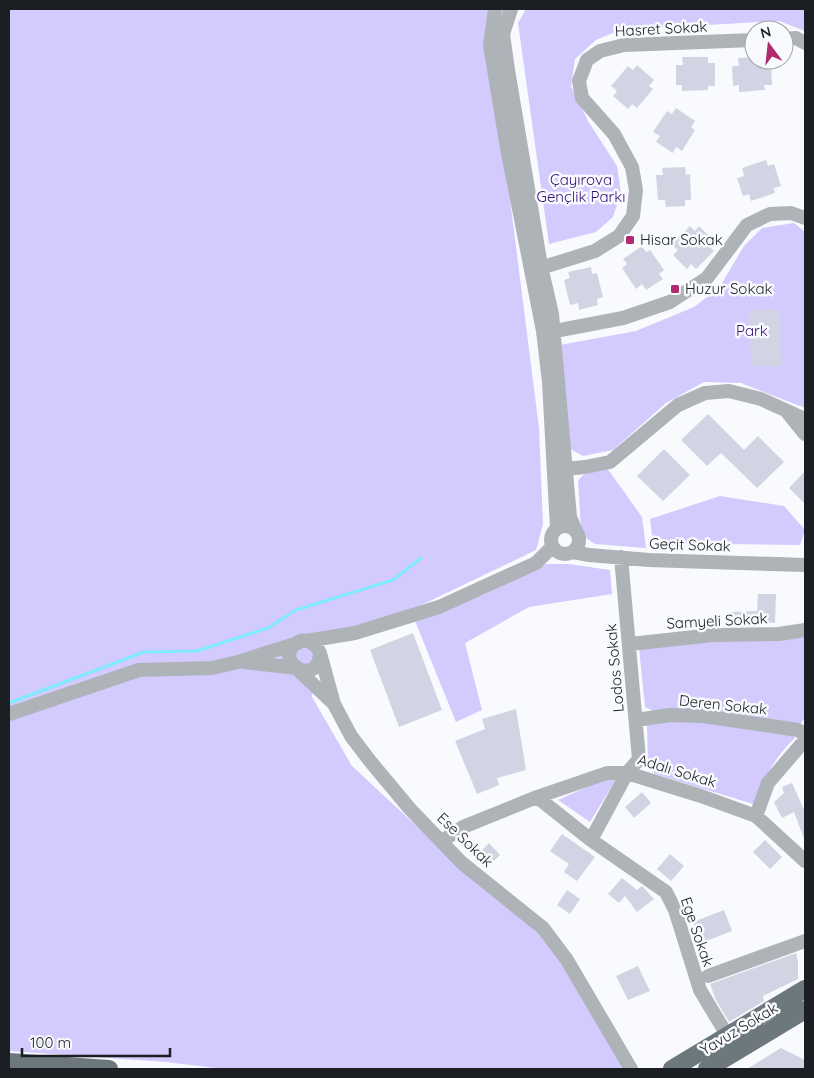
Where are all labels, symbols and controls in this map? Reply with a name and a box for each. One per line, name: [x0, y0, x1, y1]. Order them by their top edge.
street label: Hasret Sokak: [614, 17, 708, 40]
north arrow: [744, 20, 794, 70]
text: N: [758, 22, 773, 42]
park label: Çayırova Gençlik Parkı: [536, 170, 626, 206]
place label: Hisar Sokak: [640, 230, 723, 249]
marker: Hisar Sokak: [624, 234, 636, 246]
place label: Huzur Sokak: [685, 279, 773, 298]
marker: Huzur Sokak: [669, 283, 681, 295]
park label: Park: [736, 321, 768, 340]
street label: Geçit Sokak: [649, 534, 731, 555]
street label: Samyeli Sokak: [666, 608, 768, 633]
street label: Lodos Sokak: [601, 623, 628, 713]
street label: Deren Sokak: [678, 690, 768, 719]
street label: Adalı Sokak: [636, 750, 719, 791]
street label: Ese Sokak: [433, 808, 497, 871]
street label: Ege Sokak: [677, 894, 718, 969]
street label: Yavuz Sokak: [697, 998, 781, 1059]
scale bar: [22, 1026, 170, 1058]
text: 100 m: [30, 1033, 71, 1052]

